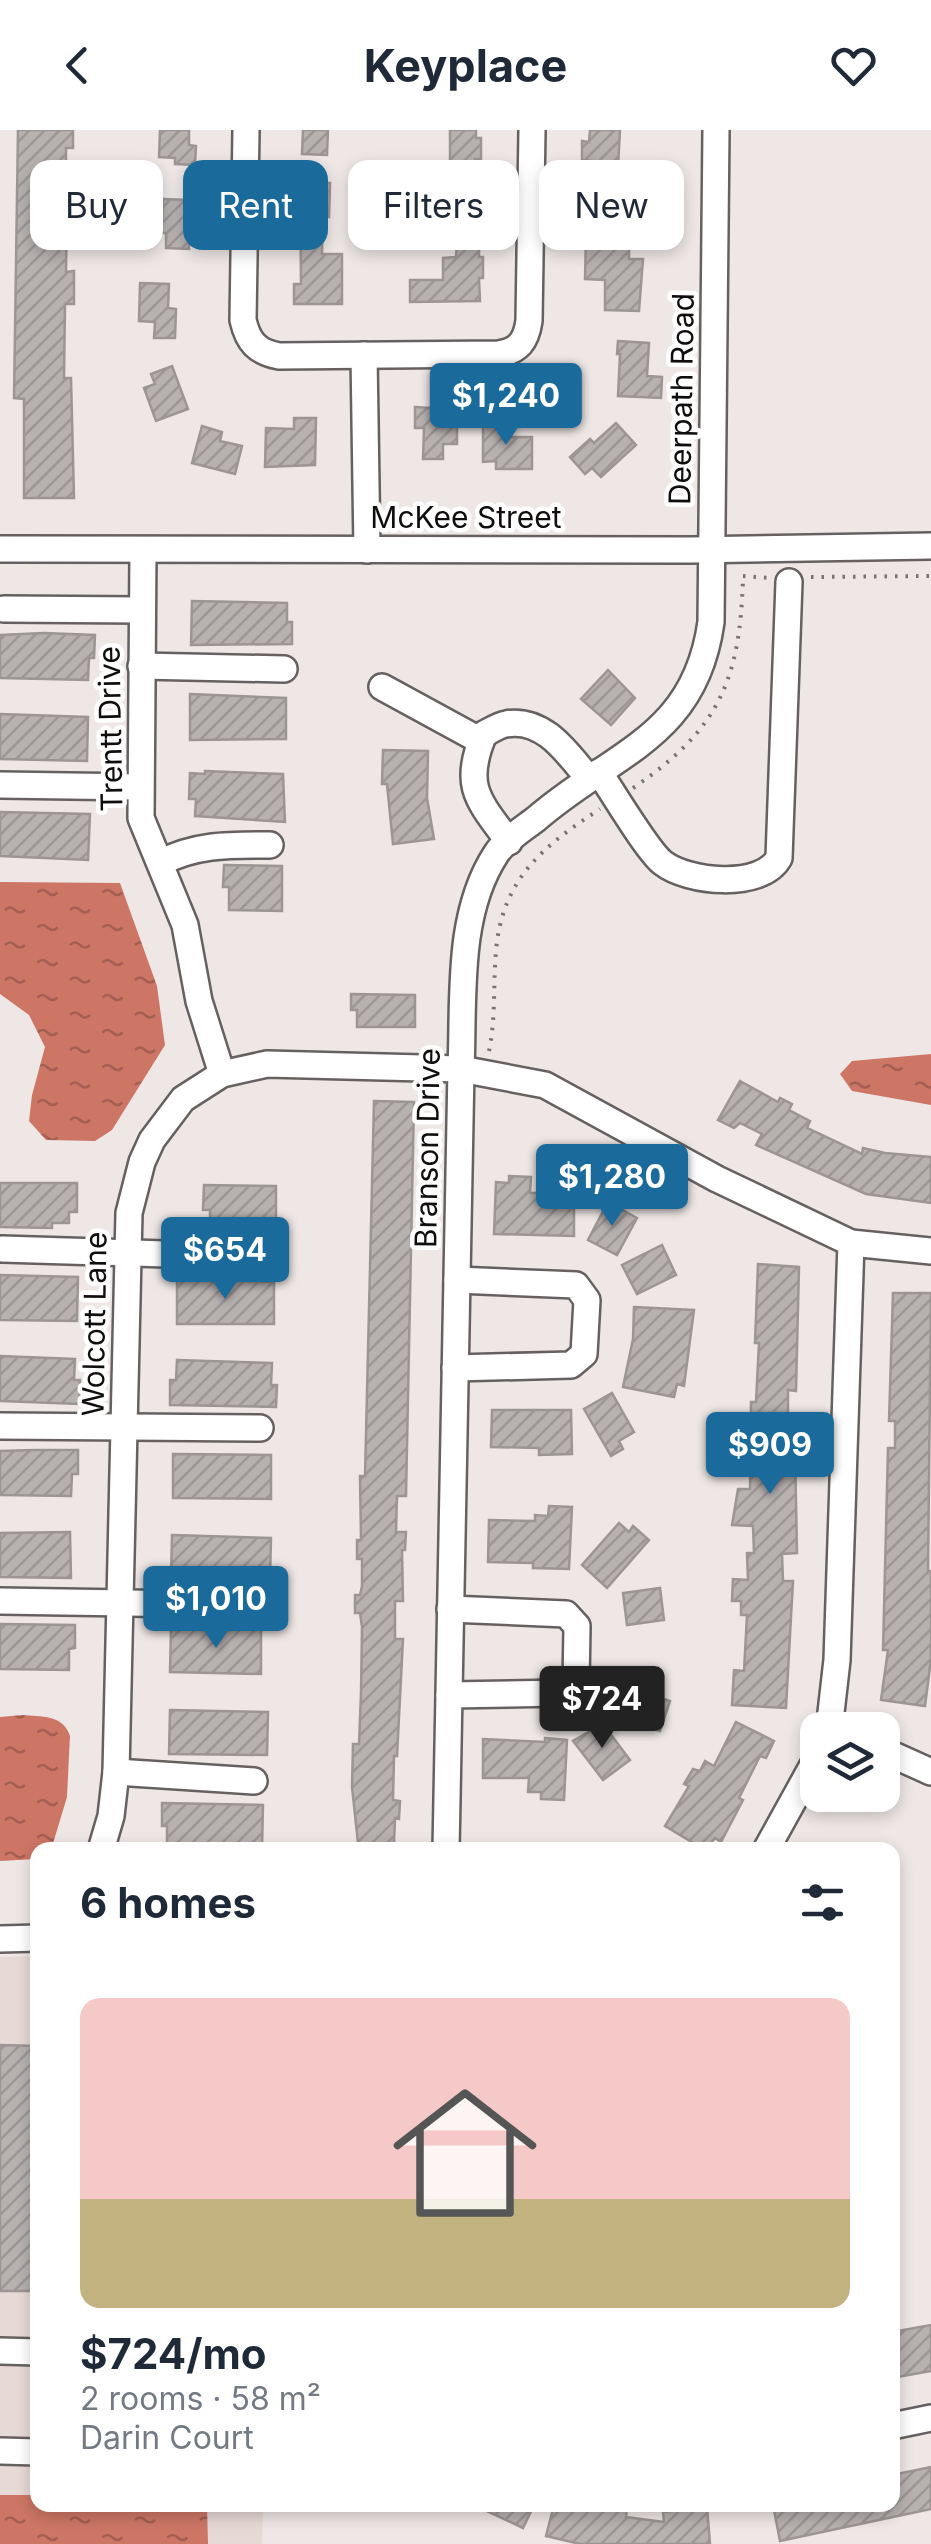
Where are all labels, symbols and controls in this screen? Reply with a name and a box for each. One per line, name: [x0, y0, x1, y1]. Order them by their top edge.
icon: back: [50, 38, 105, 93]
text: Keyplace: [364, 38, 567, 93]
icon: heart: [826, 38, 881, 93]
chip: Buy: [30, 160, 163, 250]
chip: Rent: [183, 160, 328, 250]
chip: Filters: [348, 160, 519, 250]
chip: New: [539, 160, 684, 250]
street label: Deerpath Road: [661, 293, 701, 505]
pin: $1,240: [425, 363, 587, 448]
text: $1,240: [452, 376, 560, 415]
street label: McKee Street: [370, 499, 562, 535]
street label: Trentt Drive: [91, 646, 129, 812]
street label: Branson Drive: [407, 1048, 447, 1248]
pin: $1,280: [531, 1144, 693, 1229]
text: $1,280: [558, 1157, 666, 1196]
pin: $654: [166, 1217, 284, 1302]
text: $654: [183, 1230, 267, 1269]
street label: Wolcott Lane: [74, 1231, 114, 1417]
pin: $909: [711, 1412, 829, 1497]
text: $909: [728, 1425, 812, 1464]
pin: $1,010: [135, 1566, 297, 1651]
text: $1,010: [165, 1579, 267, 1618]
pin: $724: [543, 1666, 661, 1751]
text: $724: [562, 1679, 642, 1718]
map controls: [800, 1712, 900, 1812]
button: layers: [800, 1712, 900, 1812]
icon: filters: [795, 1875, 850, 1930]
text: 6 homes: [80, 1877, 256, 1928]
icon: home: [375, 2063, 555, 2243]
text: $724/mo: [80, 2328, 267, 2379]
text: 2 rooms · 58 m²: [80, 2379, 321, 2418]
text: Darin Court: [80, 2418, 254, 2457]

